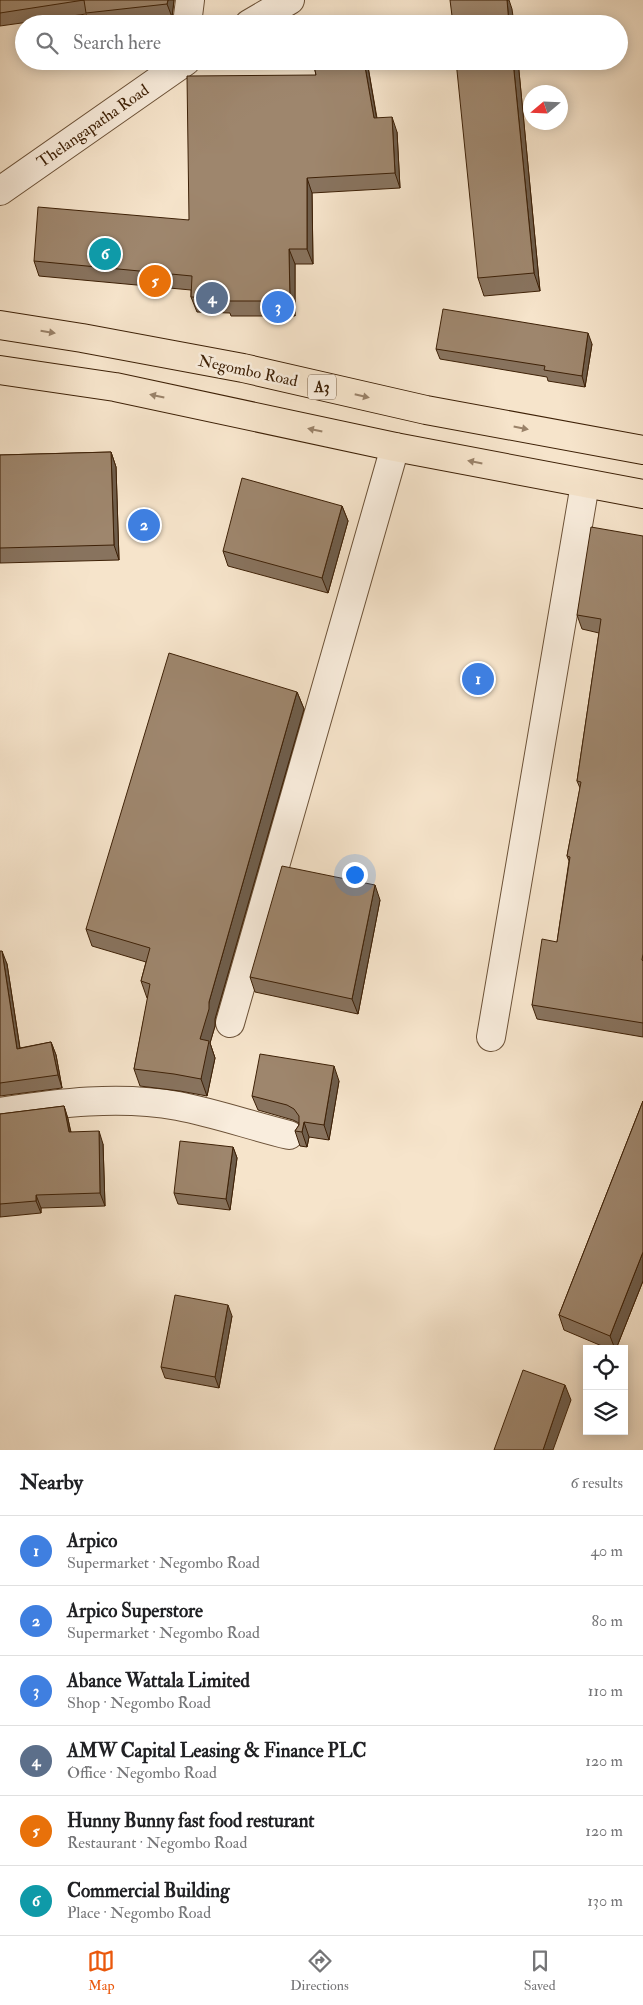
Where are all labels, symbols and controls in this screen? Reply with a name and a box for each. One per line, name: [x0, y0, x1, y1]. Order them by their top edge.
search box: [15, 15, 628, 70]
icon: search: [33, 29, 61, 57]
text: Search here: [73, 31, 161, 55]
street label: Thelangapatha Road: [33, 80, 153, 173]
north arrow: [523, 85, 568, 130]
pin: 6: [89, 235, 121, 273]
pin: 5: [139, 262, 171, 300]
pin: 4: [196, 279, 228, 317]
pin: 3: [262, 288, 294, 326]
one-way arrow: [41, 328, 57, 336]
street label: Negombo Road: [197, 351, 300, 391]
road number: A3: [308, 374, 336, 400]
one-way arrow: [149, 392, 164, 400]
one-way arrow: [354, 392, 370, 400]
one-way arrow: [513, 424, 529, 432]
one-way arrow: [308, 426, 323, 434]
one-way arrow: [466, 458, 482, 466]
pin: 2: [128, 506, 160, 544]
pin: 1: [462, 660, 494, 698]
your location: [342, 862, 368, 888]
map controls: [583, 1345, 628, 1435]
button: locate: [583, 1345, 628, 1390]
button: layers: [583, 1390, 628, 1435]
text: Nearby: [20, 1469, 83, 1496]
text: 6 results: [571, 1473, 623, 1493]
text: Arpico: [67, 1529, 117, 1553]
text: 1: [33, 1541, 39, 1561]
text: 40 m: [590, 1541, 623, 1561]
text: Supermarket · Negombo Road: [67, 1553, 260, 1573]
text: Arpico Superstore: [67, 1599, 203, 1623]
text: 2: [32, 1611, 40, 1631]
text: 80 m: [592, 1611, 623, 1631]
text: Supermarket · Negombo Road: [67, 1623, 260, 1643]
text: Abance Wattala Limited: [67, 1669, 250, 1693]
text: 3: [33, 1681, 39, 1701]
text: 110 m: [588, 1681, 623, 1701]
text: Shop · Negombo Road: [67, 1693, 211, 1713]
text: AMW Capital Leasing & Finance PLC: [67, 1739, 366, 1763]
text: 4: [32, 1751, 40, 1771]
text: 120 m: [585, 1751, 623, 1771]
text: Office · Negombo Road: [67, 1763, 217, 1783]
text: Hunny Bunny fast food resturant: [67, 1809, 315, 1833]
text: 5: [32, 1821, 40, 1841]
text: 120 m: [585, 1821, 623, 1841]
text: Restaurant · Negombo Road: [67, 1833, 247, 1853]
text: Commercial Building: [67, 1879, 230, 1903]
text: 6: [32, 1891, 40, 1911]
text: 130 m: [587, 1891, 623, 1911]
text: Place · Negombo Road: [67, 1903, 211, 1923]
tab: Map: [87, 1947, 115, 1994]
tab: Directions: [290, 1947, 349, 1994]
tab: Saved: [524, 1947, 556, 1994]

